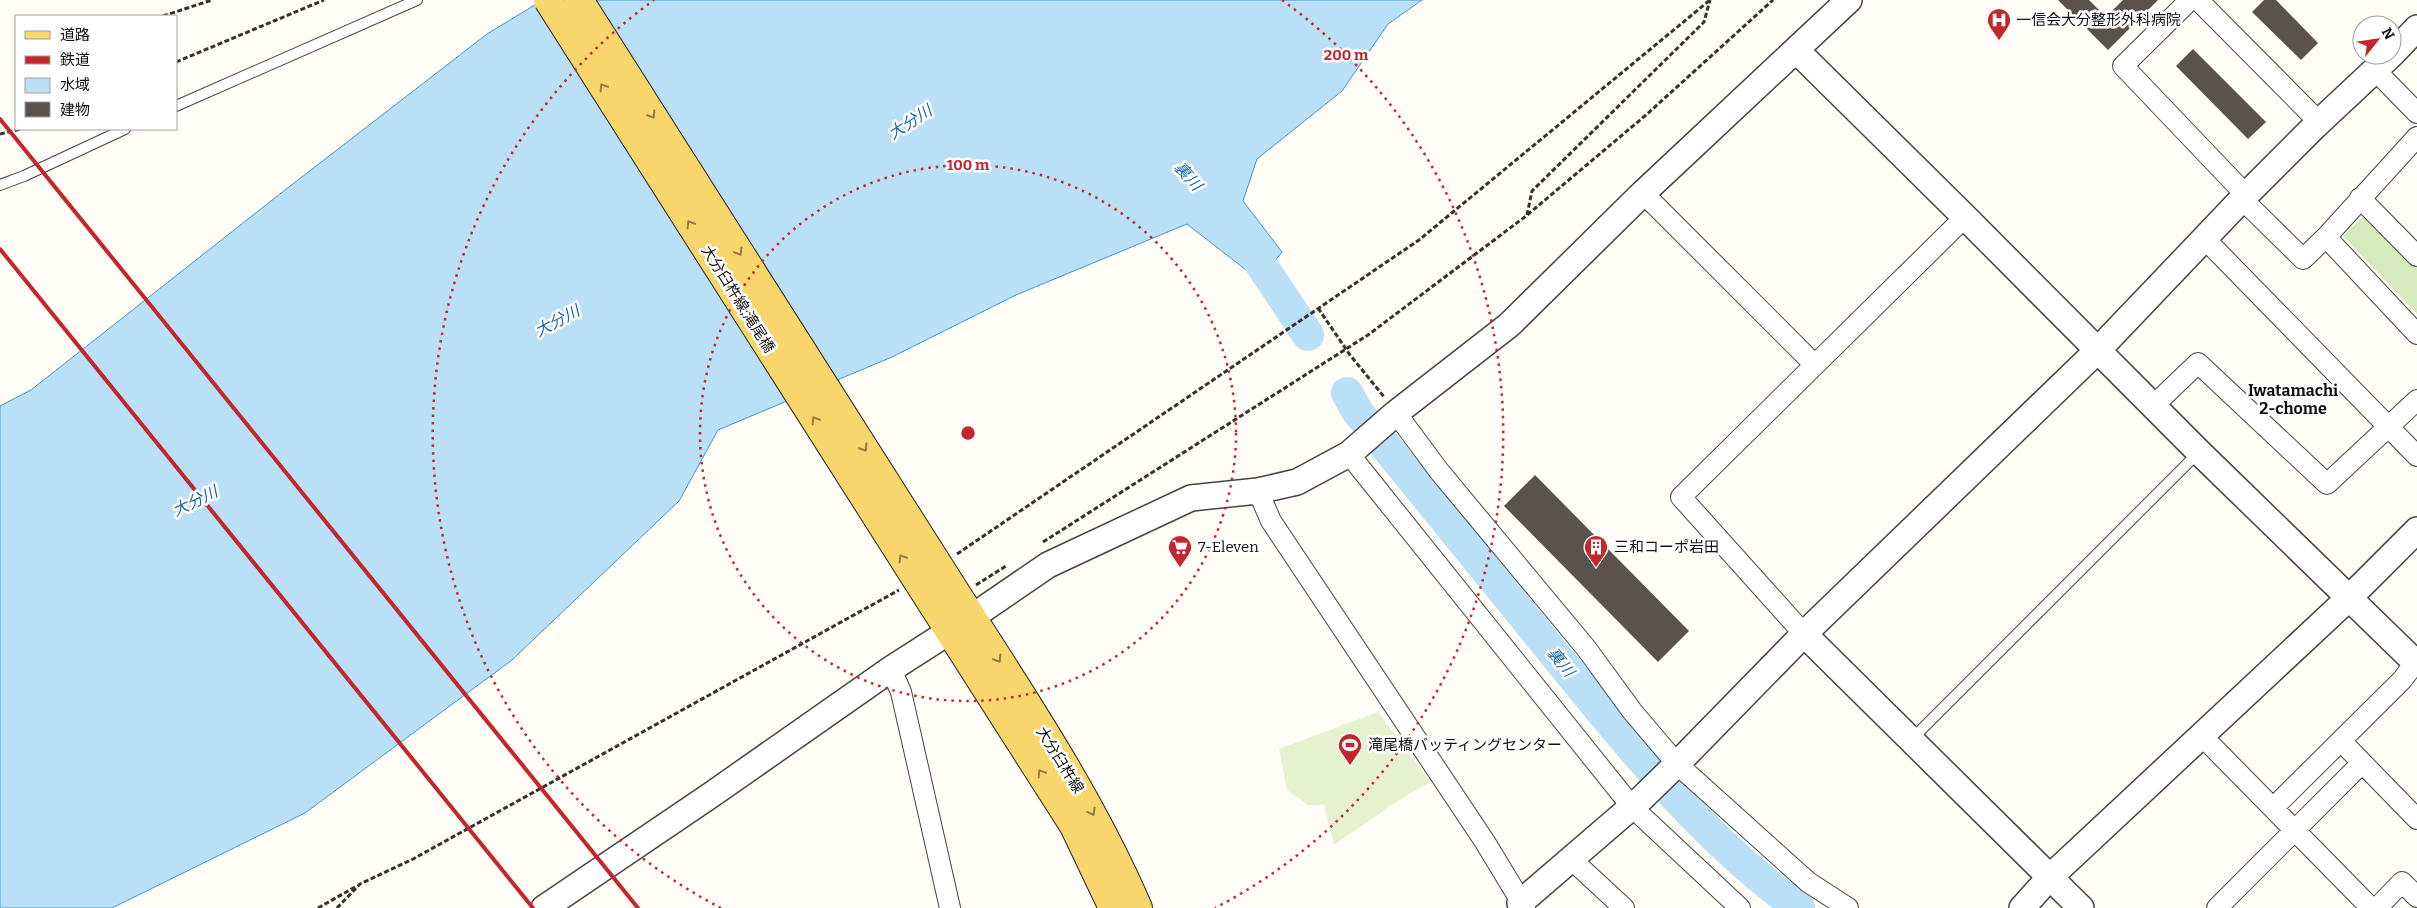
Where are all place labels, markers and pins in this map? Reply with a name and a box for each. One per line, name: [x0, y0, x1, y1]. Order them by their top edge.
hospital icon: 一信会大分整形外科病院: [1986, 7, 2012, 41]
place label: 一信会大分整形外科病院: [2016, 11, 2181, 29]
centre of rings: [959, 424, 977, 442]
supermarket icon: 7-Eleven: [1167, 534, 1193, 568]
building icon: 三和コーポ岩田: [1583, 534, 1609, 568]
place label: 7-Eleven: [1198, 538, 1259, 556]
place label: 三和コーポ岩田: [1614, 538, 1719, 556]
sports icon: 滝尾橋バッティングセンター: [1337, 732, 1363, 766]
place label: 滝尾橋バッティングセンター: [1368, 736, 1562, 754]

